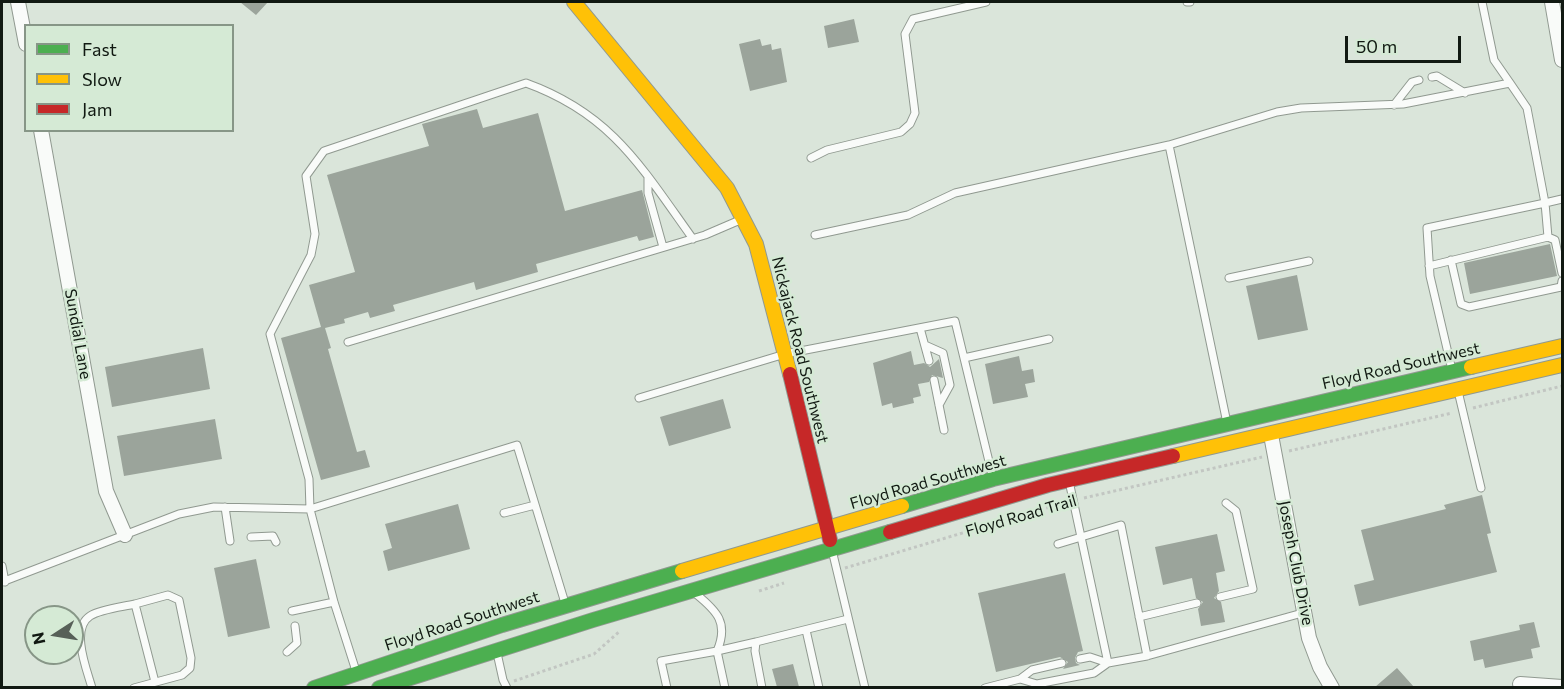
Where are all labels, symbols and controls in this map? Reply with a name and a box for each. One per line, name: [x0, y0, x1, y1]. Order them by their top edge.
legend: [24, 24, 234, 132]
scale bar: [1348, 24, 1464, 62]
text: 50 m: [1356, 35, 1397, 57]
text: Fast: [82, 38, 117, 60]
text: Slow: [82, 68, 122, 90]
text: Jam: [82, 98, 112, 120]
street label: Nickajack Road Southwest: [767, 255, 833, 445]
street label: Sundial Lane: [61, 287, 95, 381]
street label: Floyd Road Southwest: [1320, 338, 1482, 394]
street label: Floyd Road Southwest: [848, 451, 1008, 513]
street label: Floyd Road Trail: [963, 491, 1079, 541]
street label: Joseph Club Drive: [1274, 499, 1318, 627]
street label: Floyd Road Southwest: [382, 587, 542, 655]
north arrow: [24, 605, 84, 665]
text: N: [27, 631, 48, 646]

